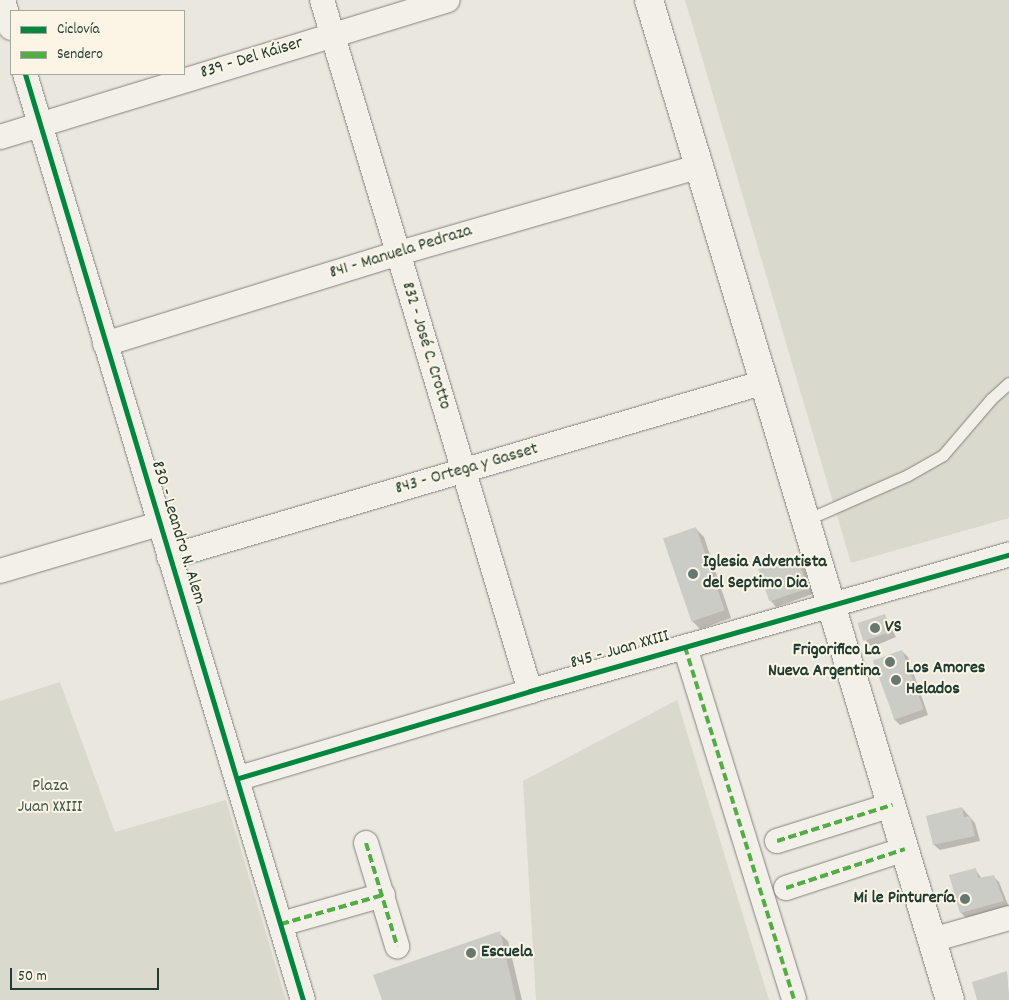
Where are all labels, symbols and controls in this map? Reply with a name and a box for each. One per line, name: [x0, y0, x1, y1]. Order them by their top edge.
legend: [10, 10, 185, 75]
text: Ciclovía: [57, 19, 99, 41]
street label: 839 - Del Káiser: [198, 33, 306, 85]
text: Sendero: [57, 44, 103, 66]
street label: 841 - Manuela Pedraza: [327, 221, 475, 285]
street label: 832 - José C. Crotto: [395, 280, 455, 412]
street label: 843 - Ortega y Gasset: [393, 439, 541, 501]
street label: 830 - Leandro N. Alem: [145, 459, 209, 607]
place label: Iglesia Adventista del Septimo Dia: [703, 553, 827, 596]
marker: Iglesia Adventista del Septimo Dia: [687, 568, 699, 580]
place label: VS: [885, 617, 902, 639]
marker: VS: [869, 622, 881, 634]
street label: 845 - Juan XXIII: [568, 627, 672, 675]
place label: Frigorifico La Nueva Argentina: [768, 641, 880, 684]
marker: Frigorifico La Nueva Argentina: [884, 656, 896, 668]
place label: Los Amores Helados: [906, 659, 985, 702]
marker: Los Amores Helados: [890, 674, 902, 686]
park label: Plaza Juan XXIII: [18, 777, 82, 820]
place label: Mi le Pinturería: [853, 888, 955, 910]
marker: Mi le Pinturería: [959, 893, 971, 905]
place label: Escuela: [481, 942, 532, 964]
marker: Escuela: [465, 947, 477, 959]
scale bar: [12, 958, 161, 990]
text: 50 m: [18, 966, 47, 988]

